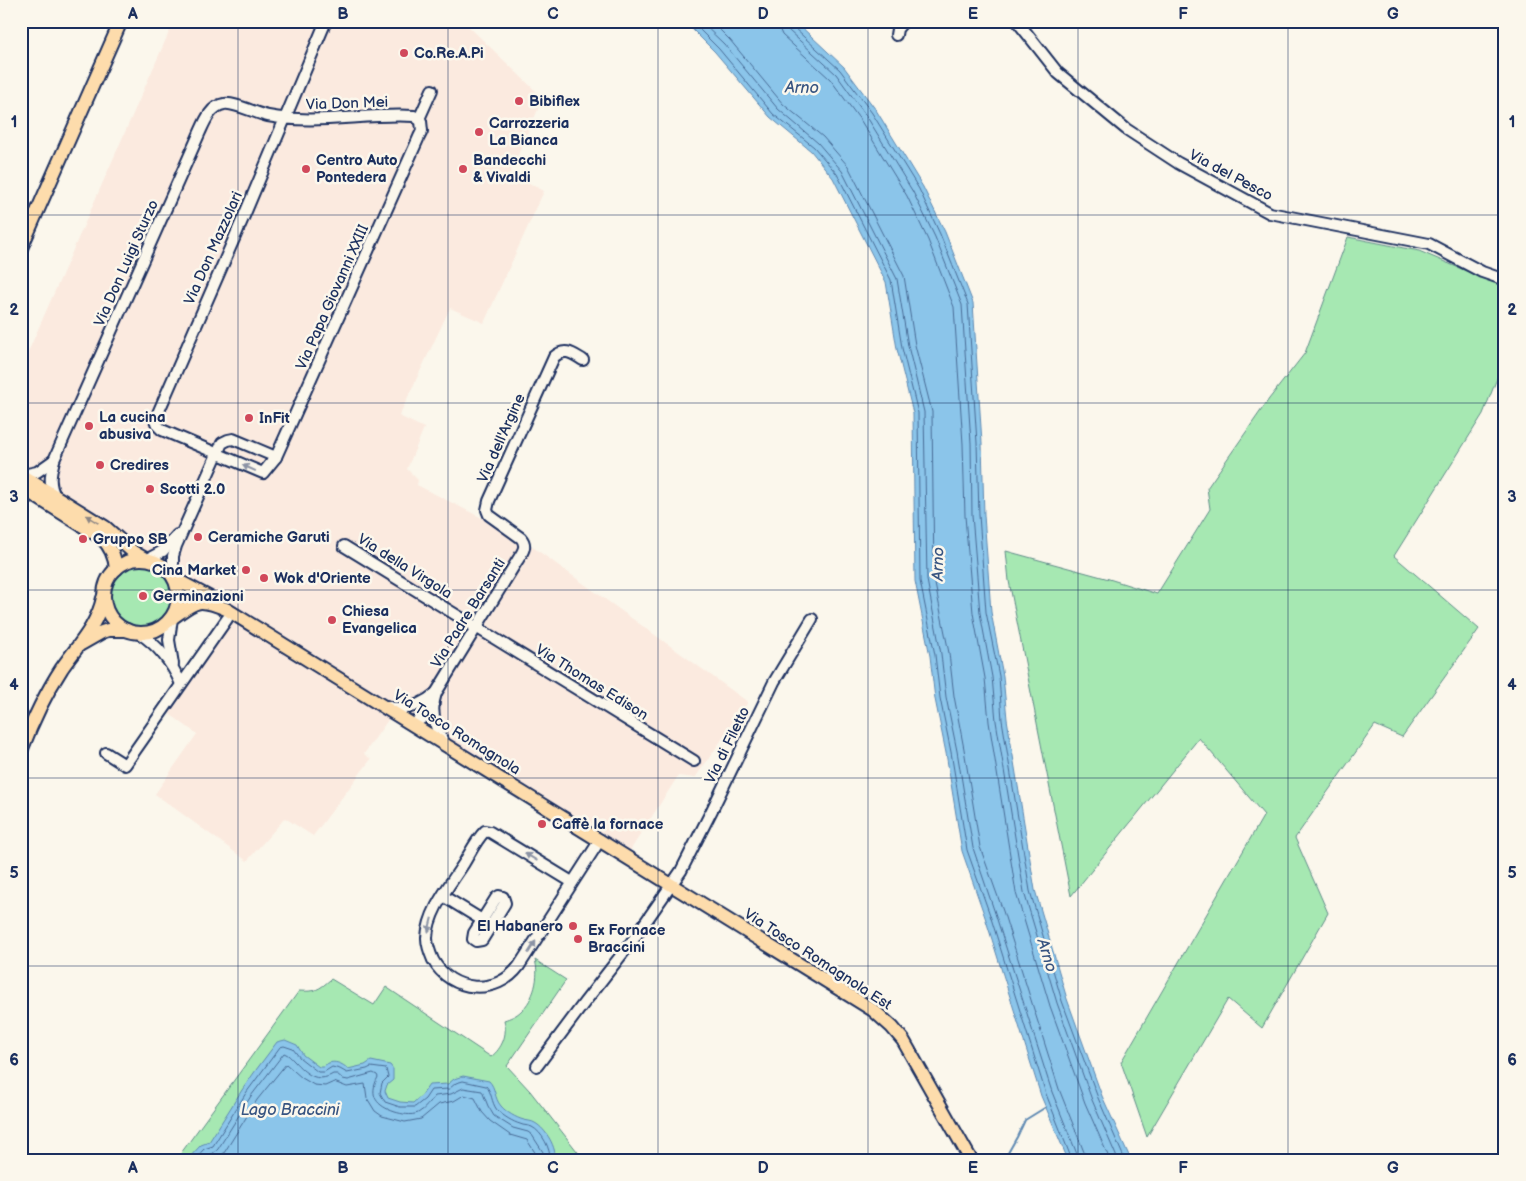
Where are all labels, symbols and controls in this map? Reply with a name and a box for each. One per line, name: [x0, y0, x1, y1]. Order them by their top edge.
text: A: [127, 5, 138, 24]
text: B: [337, 5, 349, 24]
text: C: [547, 5, 559, 24]
text: D: [757, 5, 769, 24]
text: E: [968, 5, 978, 24]
text: F: [1178, 5, 1188, 24]
text: G: [1387, 5, 1399, 24]
place label: Co.Re.A.Pi: [414, 44, 484, 63]
marker: Co.Re.A.Pi: [398, 47, 410, 59]
water label: Arno: [784, 79, 819, 98]
place label: Bibiflex: [529, 92, 580, 111]
street label: Via Don Mei: [305, 93, 389, 114]
marker: Bibiflex: [513, 95, 525, 107]
text: 1: [11, 113, 17, 132]
text: 1: [1509, 113, 1515, 132]
place label: Carrozzeria La Bianca: [489, 114, 569, 150]
marker: Carrozzeria La Bianca: [473, 126, 485, 138]
street label: Via del Pesco: [1186, 145, 1276, 205]
place label: Centro Auto Pontedera: [316, 151, 398, 187]
place label: Bandecchi & Vivaldi: [473, 151, 546, 187]
marker: Centro Auto Pontedera: [300, 163, 312, 175]
marker: Bandecchi & Vivaldi: [457, 163, 469, 175]
street label: Via Don Mazzolari: [180, 189, 247, 308]
street label: Via Don Luigi Sturzo: [90, 197, 163, 329]
street label: Via Papa Giovanni XXIII: [292, 221, 373, 373]
text: 2: [9, 301, 19, 320]
text: 2: [1507, 301, 1517, 320]
street label: Via dell'Argine: [473, 391, 530, 486]
place label: La cucina abusiva: [99, 408, 166, 444]
place label: InFit: [259, 409, 290, 428]
marker: InFit: [243, 412, 255, 424]
marker: La cucina abusiva: [83, 420, 95, 432]
place label: Credires: [110, 456, 169, 475]
marker: Credires: [94, 459, 106, 471]
one-way arrow: [242, 463, 256, 471]
place label: Scotti 2.0: [160, 480, 225, 499]
marker: Scotti 2.0: [144, 483, 156, 495]
text: 3: [9, 488, 19, 507]
text: 3: [1507, 488, 1517, 507]
one-way arrow: [86, 514, 99, 524]
place label: Ceramiche Garuti: [208, 528, 330, 547]
place label: Gruppo SB: [93, 530, 168, 549]
street label: Via della Virgola: [354, 530, 456, 603]
marker: Ceramiche Garuti: [192, 531, 204, 543]
marker: Gruppo SB: [77, 533, 89, 545]
water label: Arno: [929, 547, 948, 582]
street label: Via Padre Barsanti: [427, 555, 510, 672]
place label: Cina Market: [152, 561, 236, 580]
marker: Cina Market: [240, 564, 252, 576]
place label: Wok d'Oriente: [274, 569, 371, 588]
marker: Wok d'Oriente: [258, 572, 270, 584]
place label: Germinazioni: [153, 587, 244, 606]
marker: Germinazioni: [137, 590, 149, 602]
place label: Chiesa Evangelica: [342, 602, 417, 638]
marker: Chiesa Evangelica: [326, 614, 338, 626]
street label: Via Thomas Edison: [532, 640, 651, 725]
text: 4: [9, 676, 19, 695]
text: 4: [1507, 676, 1517, 695]
street label: Via Tosco Romagnola: [390, 686, 524, 779]
street label: Via di Filetto: [701, 704, 754, 787]
place label: Caffè la fornace: [552, 815, 664, 834]
marker: Caffè la fornace: [536, 818, 548, 830]
one-way arrow: [524, 852, 537, 861]
text: 5: [9, 864, 19, 883]
text: 5: [1507, 864, 1517, 883]
street label: Via Tosco Romagnola Est: [740, 905, 895, 1014]
place label: El Habanero: [477, 917, 563, 936]
one-way arrow: [426, 918, 434, 933]
marker: El Habanero: [567, 920, 579, 932]
place label: Ex Fornace Braccini: [588, 921, 666, 957]
marker: Ex Fornace Braccini: [572, 933, 584, 945]
water label: Arno: [1032, 935, 1061, 974]
one-way arrow: [527, 940, 536, 954]
text: 6: [9, 1051, 19, 1070]
text: 6: [1507, 1051, 1517, 1070]
water label: Lago Braccini: [241, 1101, 341, 1120]
text: A: [127, 1159, 138, 1178]
text: B: [337, 1159, 349, 1178]
text: C: [547, 1159, 559, 1178]
text: D: [757, 1159, 769, 1178]
text: E: [968, 1159, 978, 1178]
text: F: [1178, 1159, 1188, 1178]
text: G: [1387, 1159, 1399, 1178]

